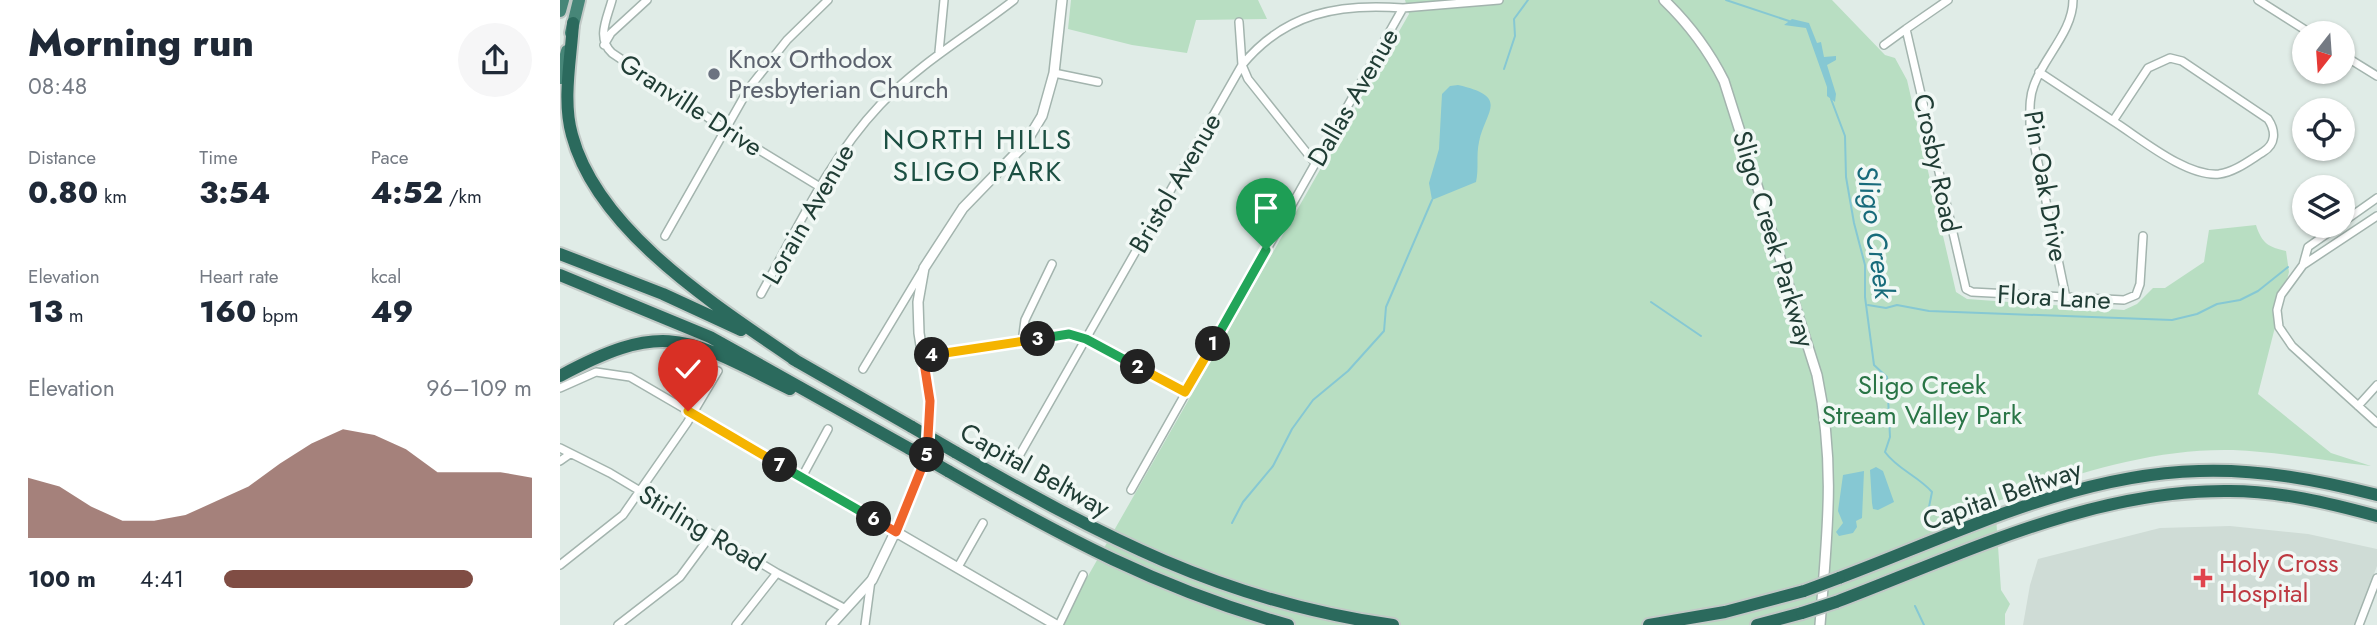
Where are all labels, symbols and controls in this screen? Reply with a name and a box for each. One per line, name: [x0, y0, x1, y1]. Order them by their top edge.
text: Morning run: [28, 15, 254, 70]
street label: Dallas Avenue: [1298, 21, 1408, 173]
north arrow: [2292, 21, 2356, 84]
map controls: [2292, 21, 2355, 238]
button: share: [458, 23, 532, 97]
place label: Knox Orthodox Presbyterian Church: [728, 40, 949, 108]
street label: Granville Drive: [612, 44, 770, 166]
marker: Knox Orthodox Presbyterian Church: [706, 66, 722, 82]
text: 08:48: [28, 69, 87, 103]
street label: Crosby Road: [1904, 90, 1970, 236]
button: locate: [2292, 98, 2355, 161]
street label: Bristol Avenue: [1120, 106, 1230, 260]
street label: Pin Oak Drive: [2014, 108, 2078, 264]
district label: NORTH HILLS SLIGO PARK: [883, 119, 1073, 192]
street label: Sligo Creek Parkway: [1723, 126, 1825, 352]
street label: Lorain Avenue: [752, 137, 864, 291]
text: Distance: [28, 144, 96, 171]
text: Time: [199, 144, 238, 171]
text: Pace: [371, 144, 409, 171]
water label: Sligo Creek: [1846, 163, 1905, 303]
text: 0.80: [28, 171, 98, 214]
text: 3:54: [199, 171, 271, 214]
text: 4:52: [371, 171, 443, 214]
button: layers: [2292, 175, 2355, 238]
pin: [1236, 178, 1296, 250]
text: km: [98, 183, 127, 210]
text: /km: [443, 183, 482, 210]
icon: arrive: [1247, 189, 1285, 227]
text: Elevation: [28, 263, 100, 290]
text: Heart rate: [199, 263, 279, 290]
text: kcal: [371, 263, 401, 290]
street label: Flora Lane: [1996, 275, 2112, 319]
text: 13: [28, 290, 63, 333]
text: 160: [199, 290, 256, 333]
text: 49: [371, 290, 414, 333]
text: m: [63, 302, 84, 329]
text: bpm: [256, 302, 299, 329]
pin: 3: [1021, 322, 1056, 356]
text: 3: [1032, 325, 1043, 352]
pin: 1: [1196, 326, 1230, 362]
text: 1: [1208, 330, 1217, 357]
pin: 4: [914, 338, 950, 372]
pin: [658, 339, 718, 411]
text: 4: [925, 341, 938, 368]
icon: check: [669, 350, 707, 388]
pin: 2: [1120, 350, 1156, 384]
text: 2: [1131, 353, 1144, 380]
park label: Sligo Creek Stream Valley Park: [1822, 366, 2023, 434]
text: Elevation: [28, 371, 115, 405]
text: 96–109 m: [426, 371, 532, 405]
street label: Capital Beltway: [953, 413, 1117, 527]
pin: 5: [910, 438, 944, 472]
text: 5: [920, 441, 933, 468]
pin: 7: [762, 448, 798, 482]
street label: Capital Beltway: [1917, 450, 2087, 540]
text: 7: [774, 451, 785, 478]
street label: Stirling Road: [632, 475, 772, 581]
pin: 6: [856, 502, 892, 536]
text: 6: [867, 505, 880, 532]
place label: Holy Cross Hospital: [2219, 544, 2339, 612]
text: 100 m: [28, 562, 96, 596]
text: 4:41: [140, 562, 184, 596]
marker: Holy Cross Hospital: [2193, 568, 2213, 588]

